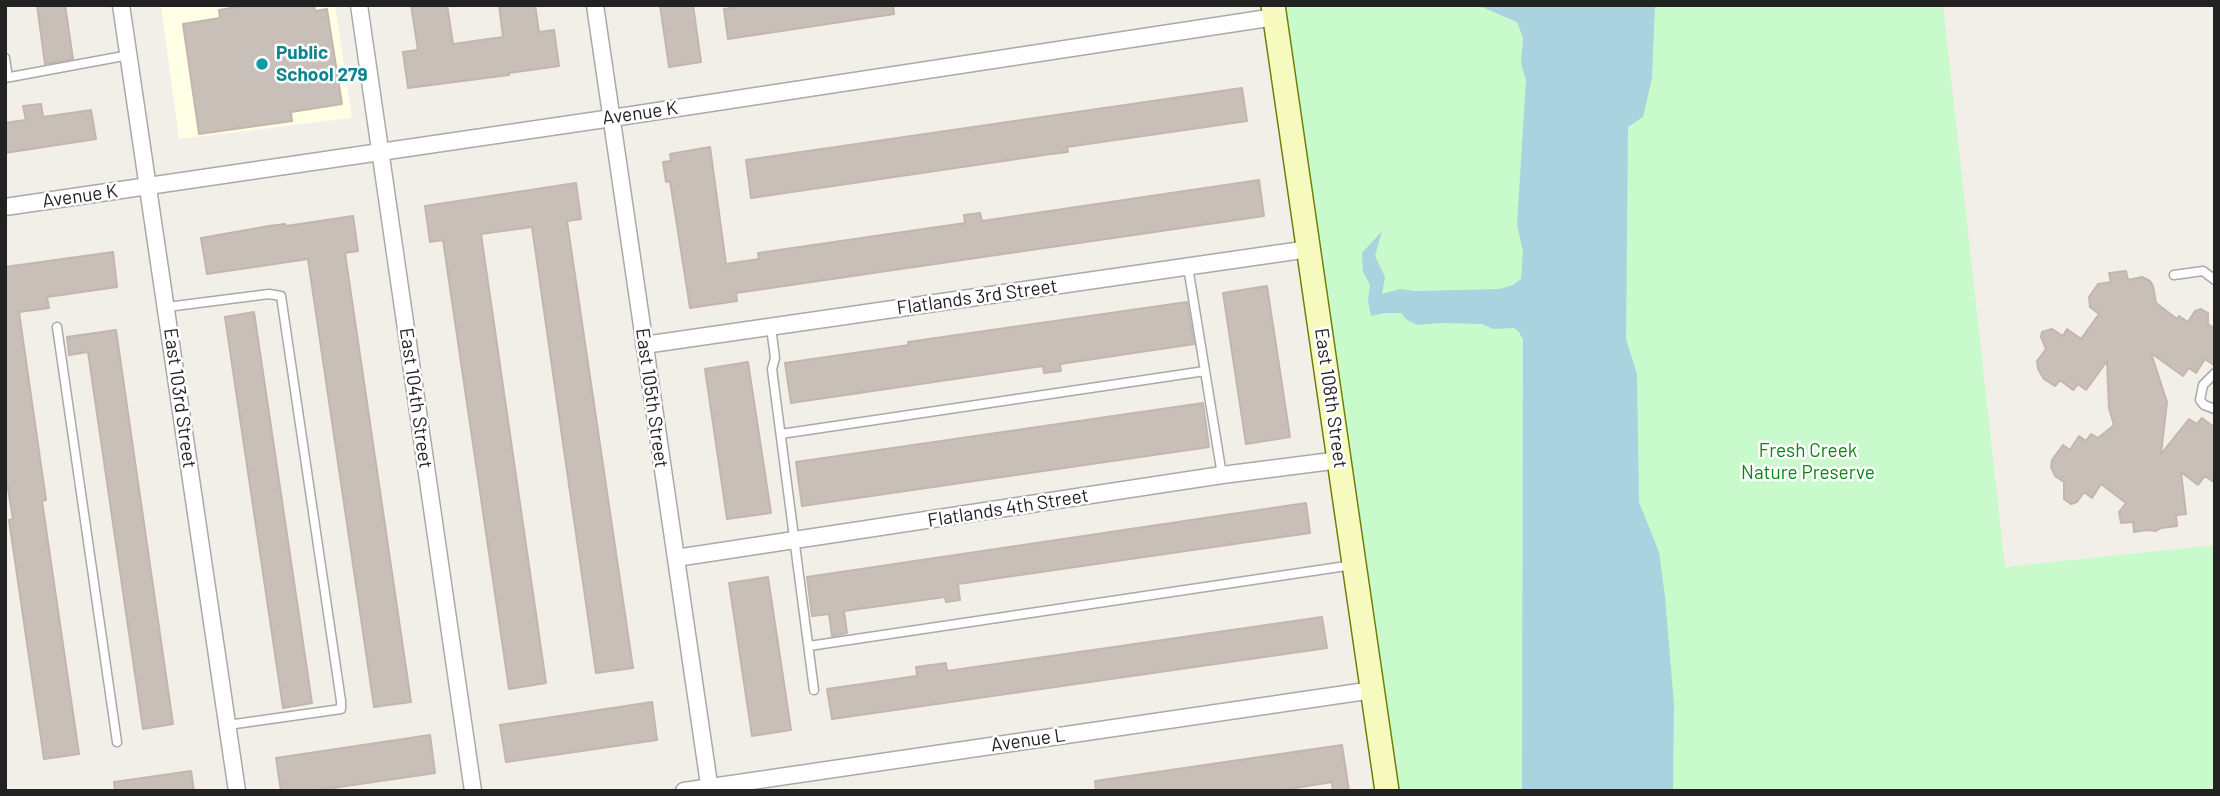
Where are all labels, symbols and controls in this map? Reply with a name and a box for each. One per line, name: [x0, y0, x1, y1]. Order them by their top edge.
place label: Public School 279: [276, 42, 368, 86]
marker: Public School 279: [254, 56, 270, 72]
street label: Avenue K: [601, 96, 679, 130]
street label: Avenue K: [41, 179, 119, 213]
street label: Flatlands 3rd Street: [895, 274, 1059, 320]
street label: East 104th Street: [395, 326, 437, 470]
street label: East 103rd Street: [159, 327, 201, 469]
street label: East 105th Street: [631, 327, 673, 469]
street label: East 108th Street: [1310, 327, 1352, 469]
park label: Fresh Creek Nature Preserve: [1741, 440, 1875, 484]
street label: Flatlands 4th Street: [926, 484, 1090, 532]
street label: Avenue L: [989, 723, 1067, 757]

